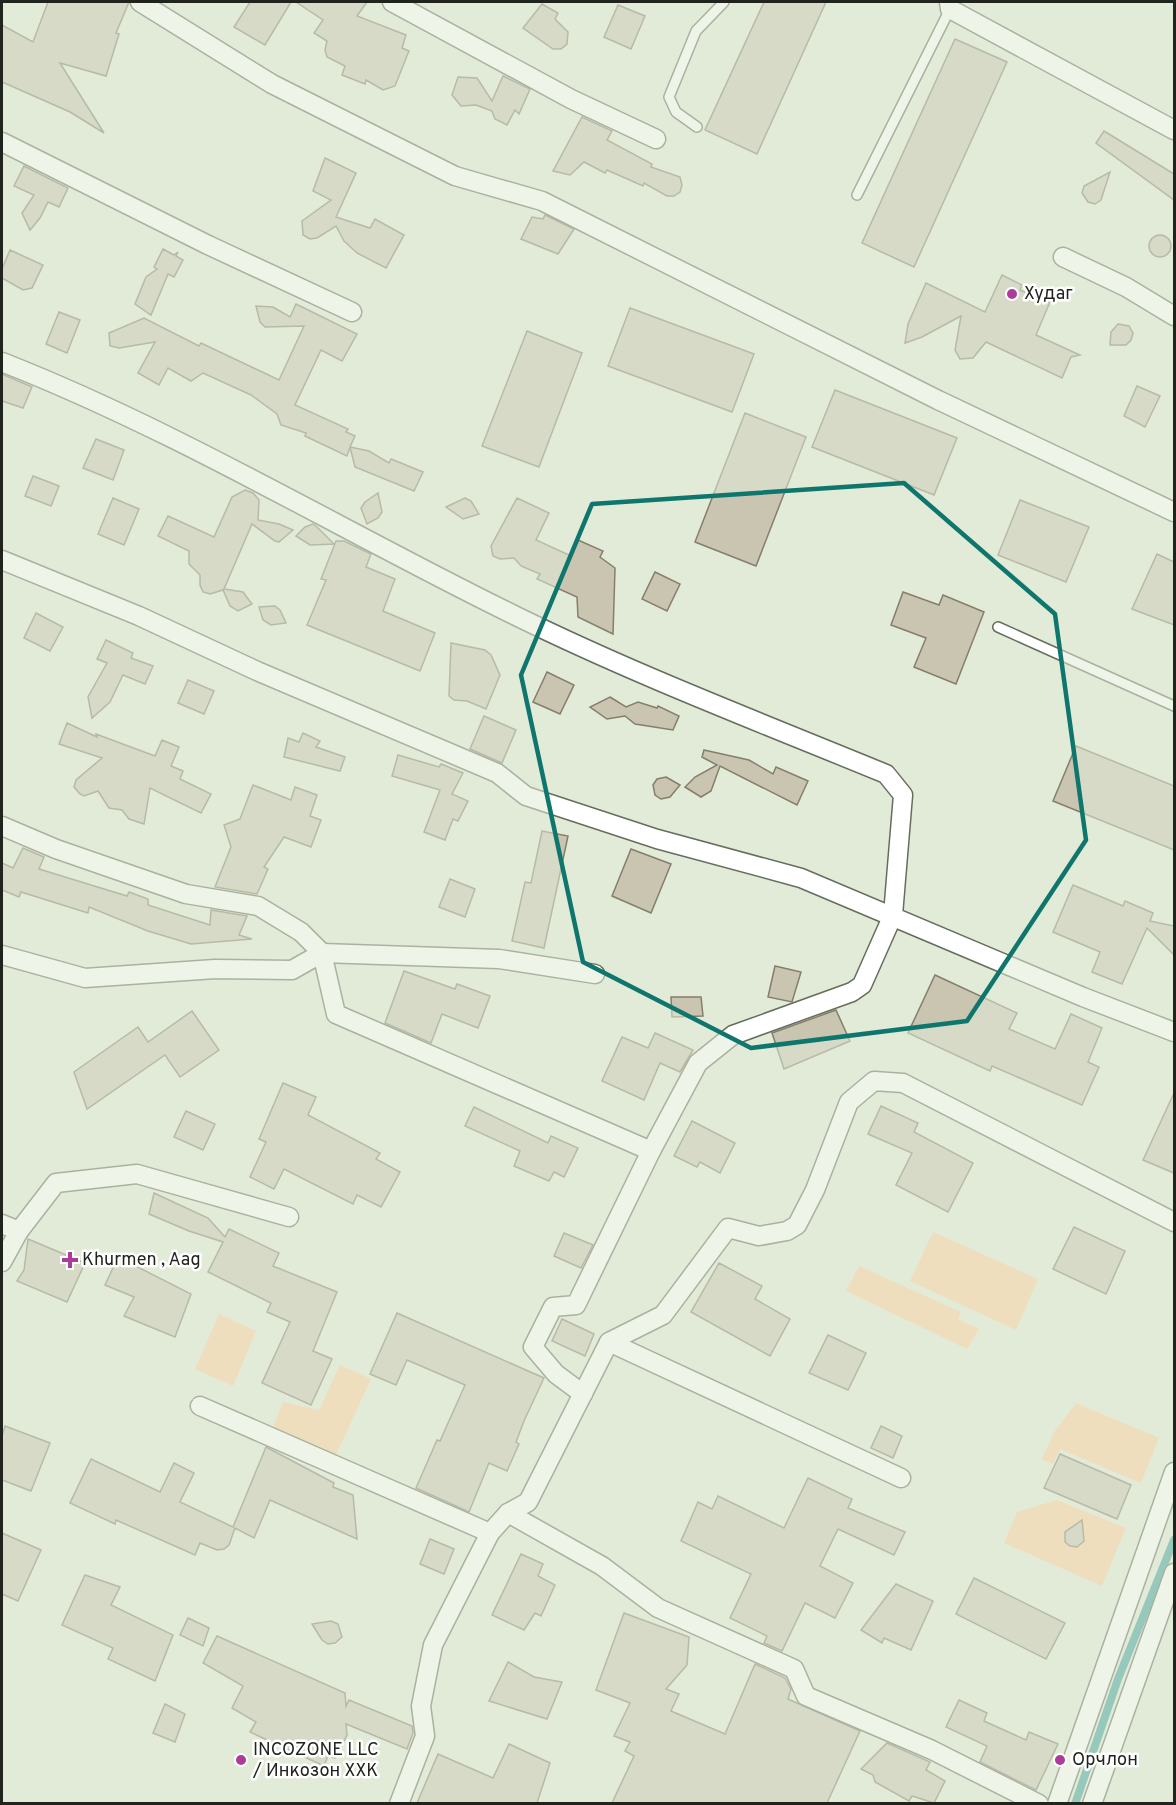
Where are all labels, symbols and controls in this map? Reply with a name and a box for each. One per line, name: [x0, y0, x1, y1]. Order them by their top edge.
place label: Худаг: [1024, 283, 1073, 306]
marker: Худаг: [1005, 287, 1019, 301]
place label: Khurmen , Aag: [82, 1249, 201, 1272]
marker: Khurmen , Aag: [63, 1253, 77, 1267]
place label: INCOZONE LLC / Инкозон ХХК: [252, 1739, 379, 1783]
place label: Орчлон: [1072, 1749, 1138, 1772]
marker: INCOZONE LLC / Инкозон ХХК: [234, 1753, 248, 1767]
marker: Орчлон: [1053, 1753, 1067, 1767]

